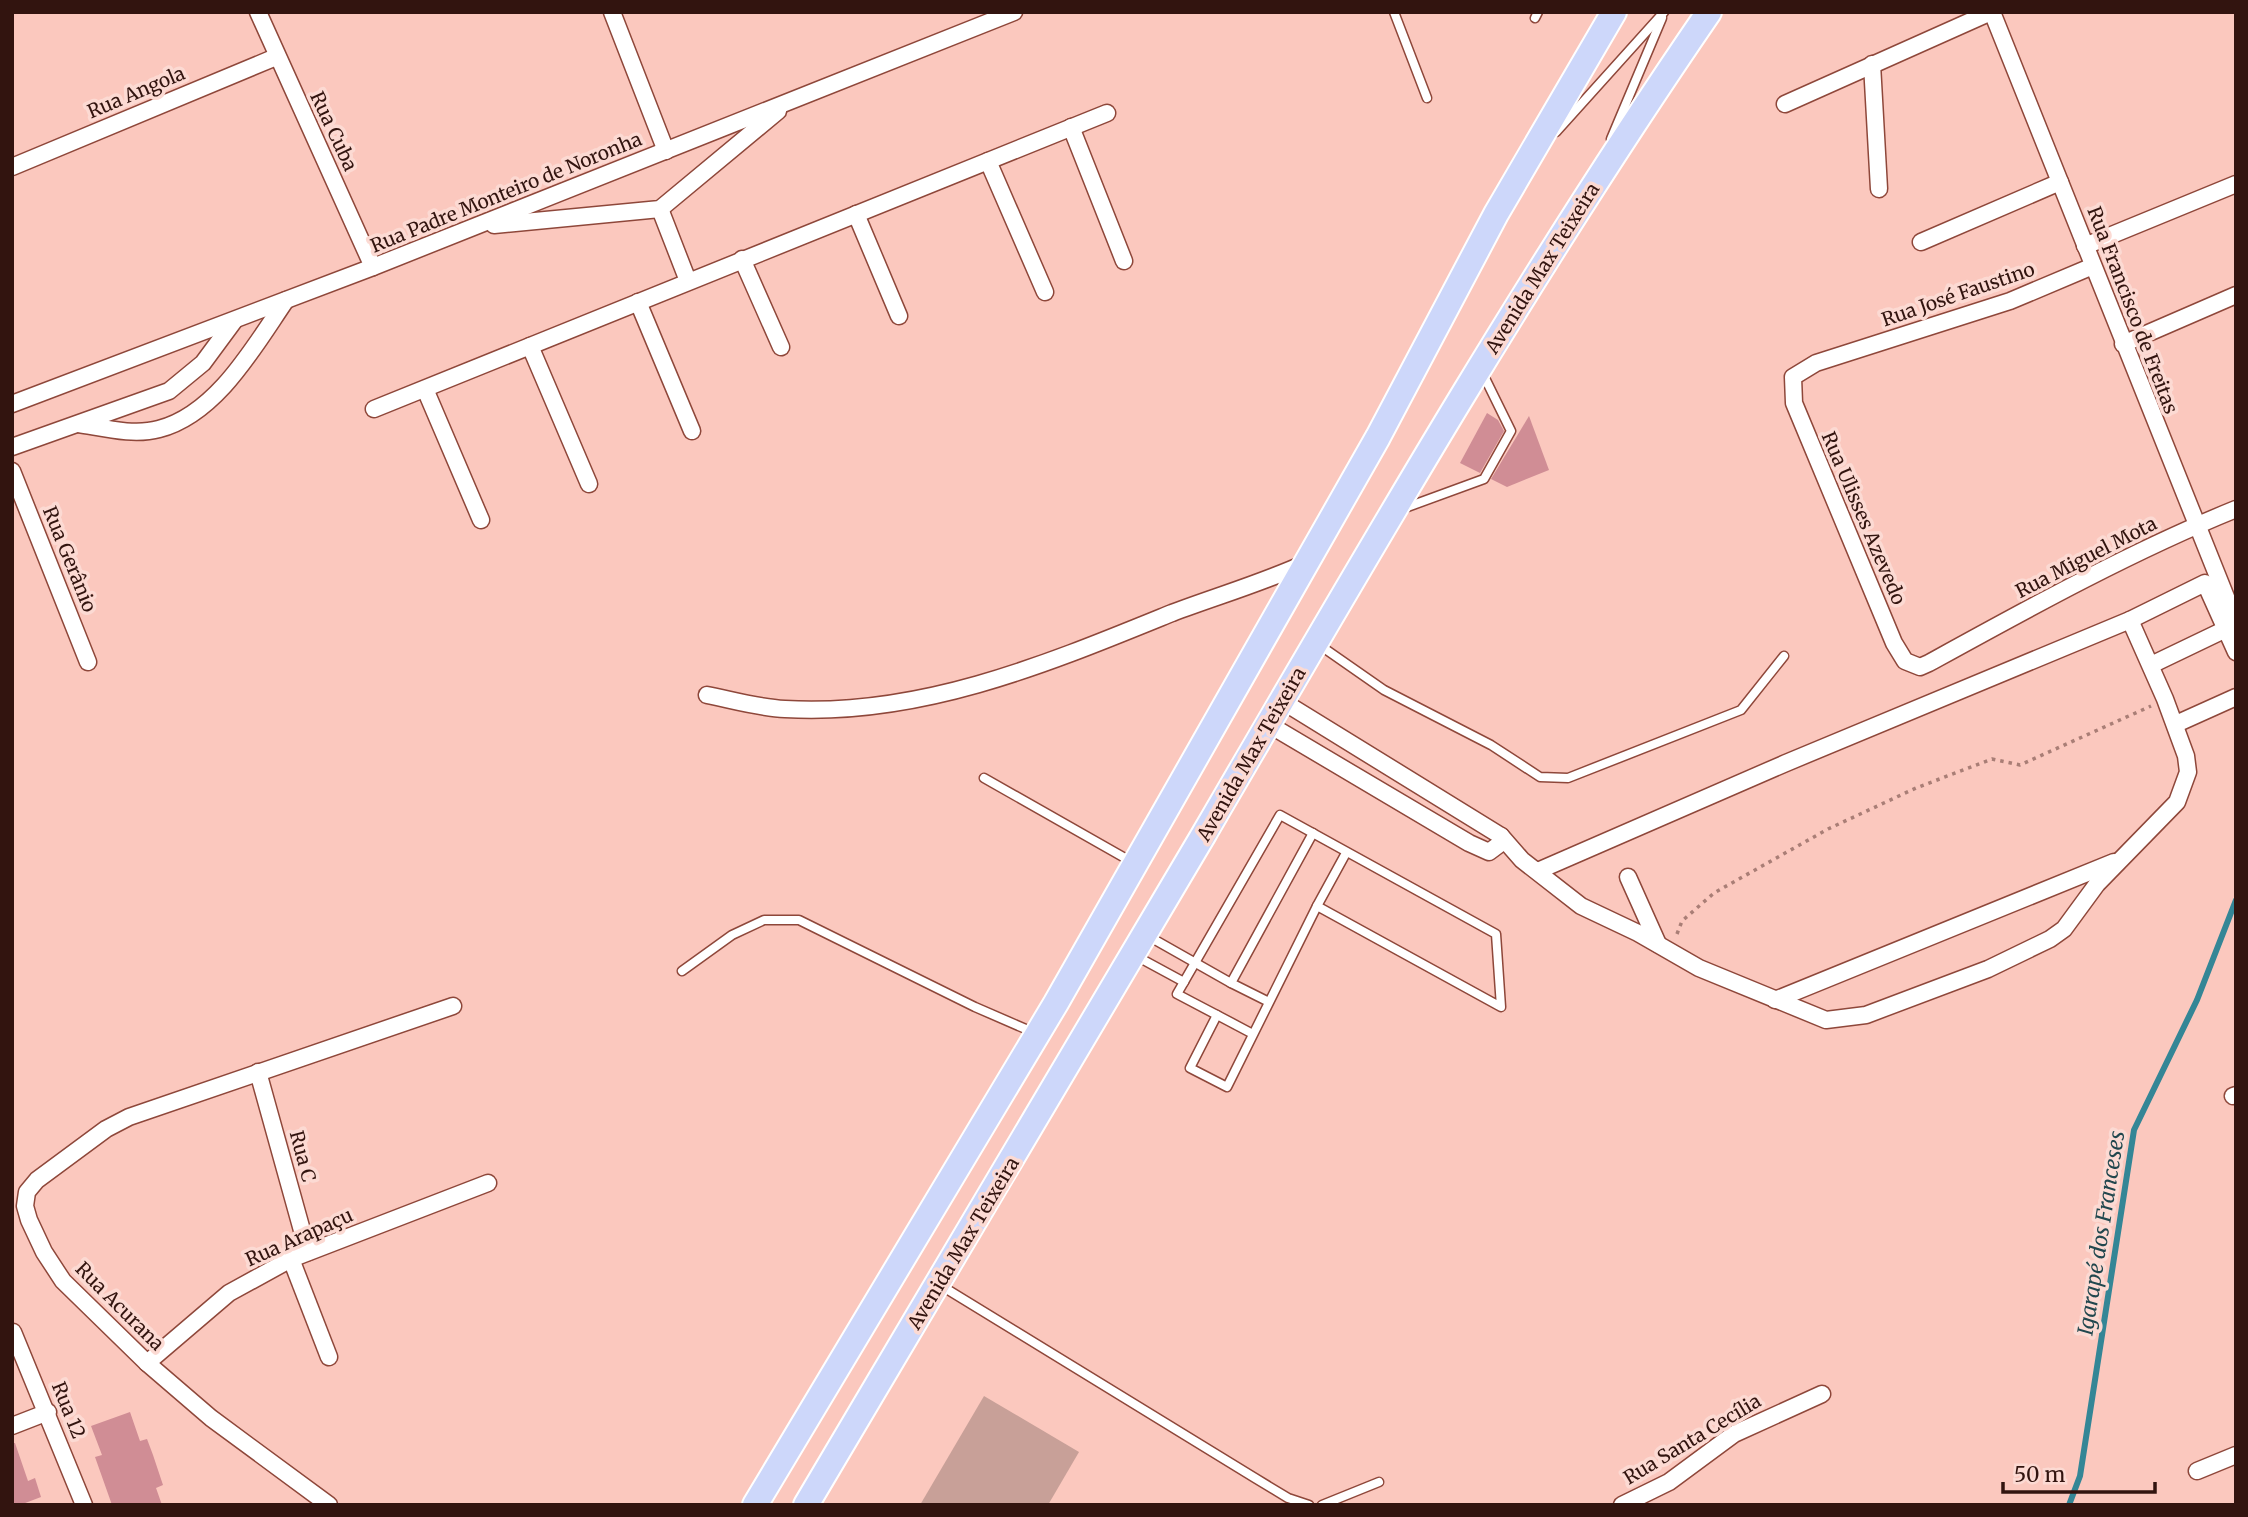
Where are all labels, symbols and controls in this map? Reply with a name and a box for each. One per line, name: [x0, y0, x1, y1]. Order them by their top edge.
street label: Rua Angola: [84, 61, 188, 123]
street label: Rua Cuba: [305, 87, 363, 175]
street label: Rua Padre Monteiro de Noronha: [367, 126, 645, 258]
street label: Avenida Max Teixeira: [1479, 178, 1604, 359]
street label: Rua Francisco de Freitas: [2082, 203, 2184, 417]
street label: Rua José Faustino: [1878, 257, 2038, 331]
street label: Rua Ulisses Azevedo: [1817, 428, 1911, 608]
street label: Rua Gerânio: [38, 503, 102, 615]
street label: Rua Miguel Mota: [2011, 511, 2161, 603]
street label: Avenida Max Teixeira: [1191, 663, 1311, 846]
street label: Rua C: [285, 1128, 321, 1184]
water label: Igarapé dos Franceses: [2071, 1129, 2131, 1337]
street label: Avenida Max Teixeira: [902, 1152, 1024, 1334]
street label: Rua Arapaçu: [242, 1203, 356, 1271]
street label: Rua Acurana: [71, 1257, 169, 1355]
street label: Rua 12: [47, 1378, 91, 1442]
street label: Rua Santa Cecília: [1619, 1388, 1765, 1490]
scale bar: [2003, 1450, 2155, 1494]
text: 50 m: [2014, 1461, 2065, 1488]

